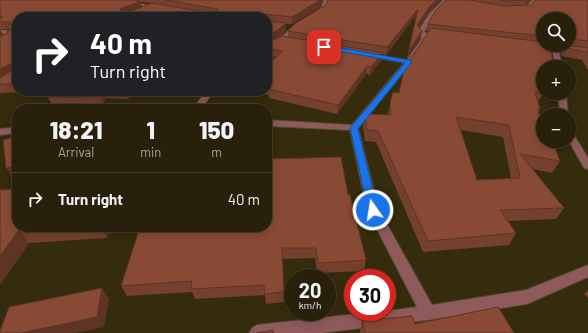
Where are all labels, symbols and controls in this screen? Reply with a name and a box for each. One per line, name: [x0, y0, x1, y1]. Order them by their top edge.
map controls: [536, 12, 576, 148]
button: search: [536, 12, 576, 52]
text: 40 m: [90, 26, 152, 60]
icon: right: [24, 28, 76, 80]
pin: [307, 30, 341, 64]
icon: arrive: [313, 36, 335, 58]
text: Turn right: [90, 60, 166, 82]
button: +: [536, 60, 576, 100]
button: −: [536, 108, 576, 148]
text: 18:21: [50, 115, 102, 144]
text: 1: [146, 115, 155, 144]
text: 150: [199, 115, 234, 144]
text: Arrival: [58, 144, 94, 160]
text: min: [140, 144, 161, 160]
text: m: [211, 144, 222, 160]
icon: right: [24, 188, 46, 210]
position arrow: [352, 189, 394, 231]
text: Turn right: [58, 190, 123, 208]
text: 40 m: [228, 190, 260, 208]
speed limit sign: 30: [344, 269, 396, 321]
text: 20: [299, 278, 321, 302]
text: km/h: [299, 299, 321, 311]

